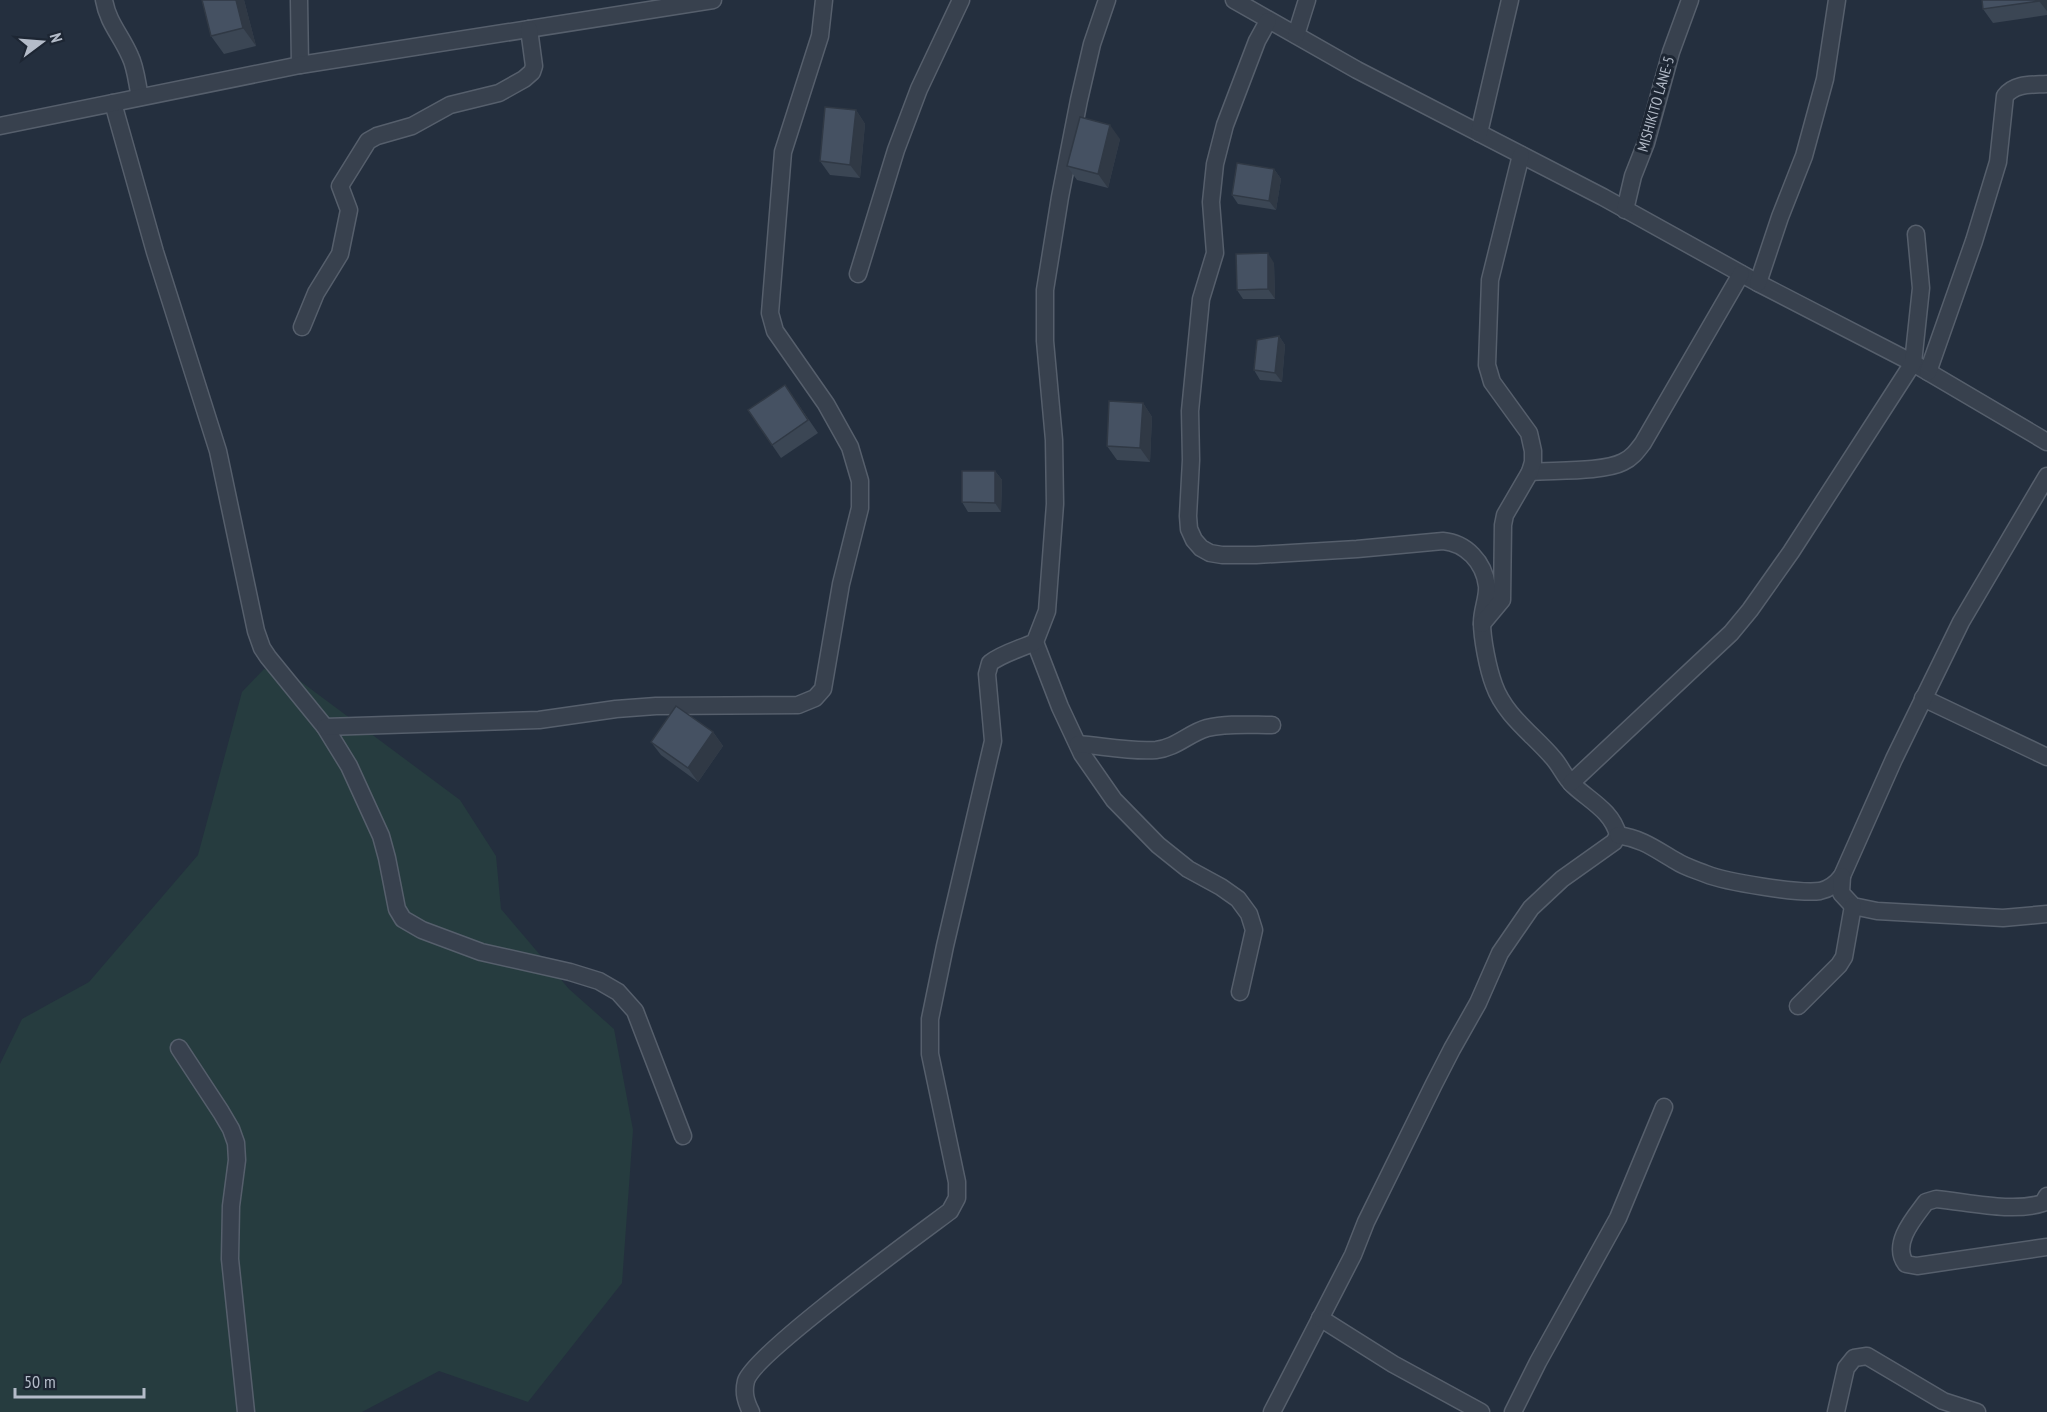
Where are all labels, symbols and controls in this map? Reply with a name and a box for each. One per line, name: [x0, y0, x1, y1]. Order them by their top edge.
north arrow: [12, 12, 72, 72]
text: N: [46, 31, 67, 45]
street label: MISHIKITO LANE-5: [1633, 54, 1678, 154]
scale bar: [15, 1361, 144, 1399]
text: 50 m: [24, 1370, 56, 1393]

